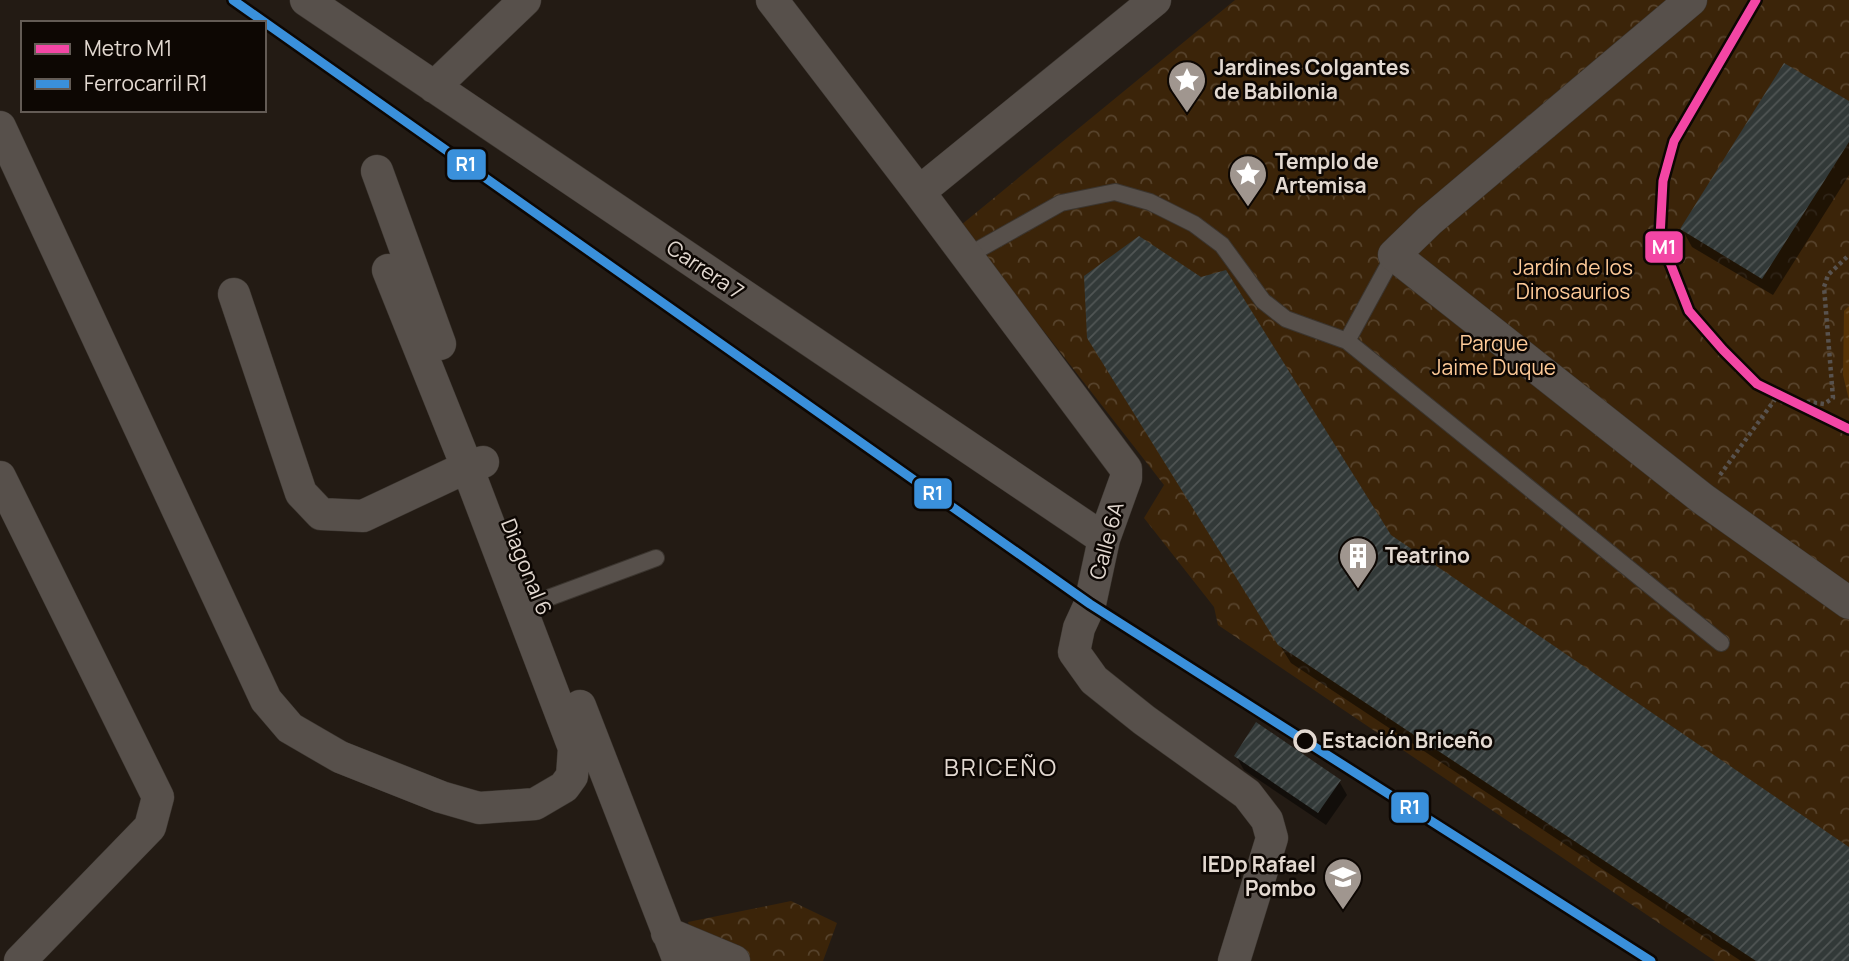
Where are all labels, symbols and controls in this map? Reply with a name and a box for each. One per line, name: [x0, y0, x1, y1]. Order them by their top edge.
legend: [21, 21, 266, 112]
text: Metro M1: [84, 34, 172, 62]
place label: Jardines Colgantes de Babilonia: [1214, 53, 1410, 105]
place icon: Jardines Colgantes de Babilonia: [1166, 59, 1208, 114]
text: Ferrocarril R1: [84, 69, 208, 97]
place label: Templo de Artemisa: [1275, 147, 1379, 199]
line badge: R1: [446, 148, 487, 181]
text: R1: [456, 151, 476, 177]
place icon: Templo de Artemisa: [1227, 153, 1269, 208]
line badge: M1: [1644, 230, 1684, 264]
street label: Carrera 7: [661, 233, 750, 305]
text: M1: [1652, 234, 1676, 260]
park label: Jardín de los Dinosaurios: [1513, 253, 1633, 305]
park label: Parque Jaime Duque: [1432, 329, 1556, 381]
line badge: R1: [913, 477, 953, 510]
text: R1: [923, 480, 943, 506]
street label: Calle 6A: [1082, 499, 1130, 583]
street label: Diagonal 6: [495, 514, 559, 619]
building icon: Teatrino: [1337, 535, 1379, 590]
place label: Teatrino: [1385, 541, 1470, 569]
place label: Estación Briceño: [1322, 726, 1493, 754]
marker: Estación Briceño: [1294, 730, 1316, 752]
district label: BRICEÑO: [944, 750, 1058, 783]
line badge: R1: [1390, 791, 1430, 824]
text: R1: [1400, 794, 1420, 820]
place label: IEDp Rafael Pombo: [1202, 850, 1316, 902]
school or university icon: IEDp Rafael Pombo: [1322, 856, 1364, 911]

